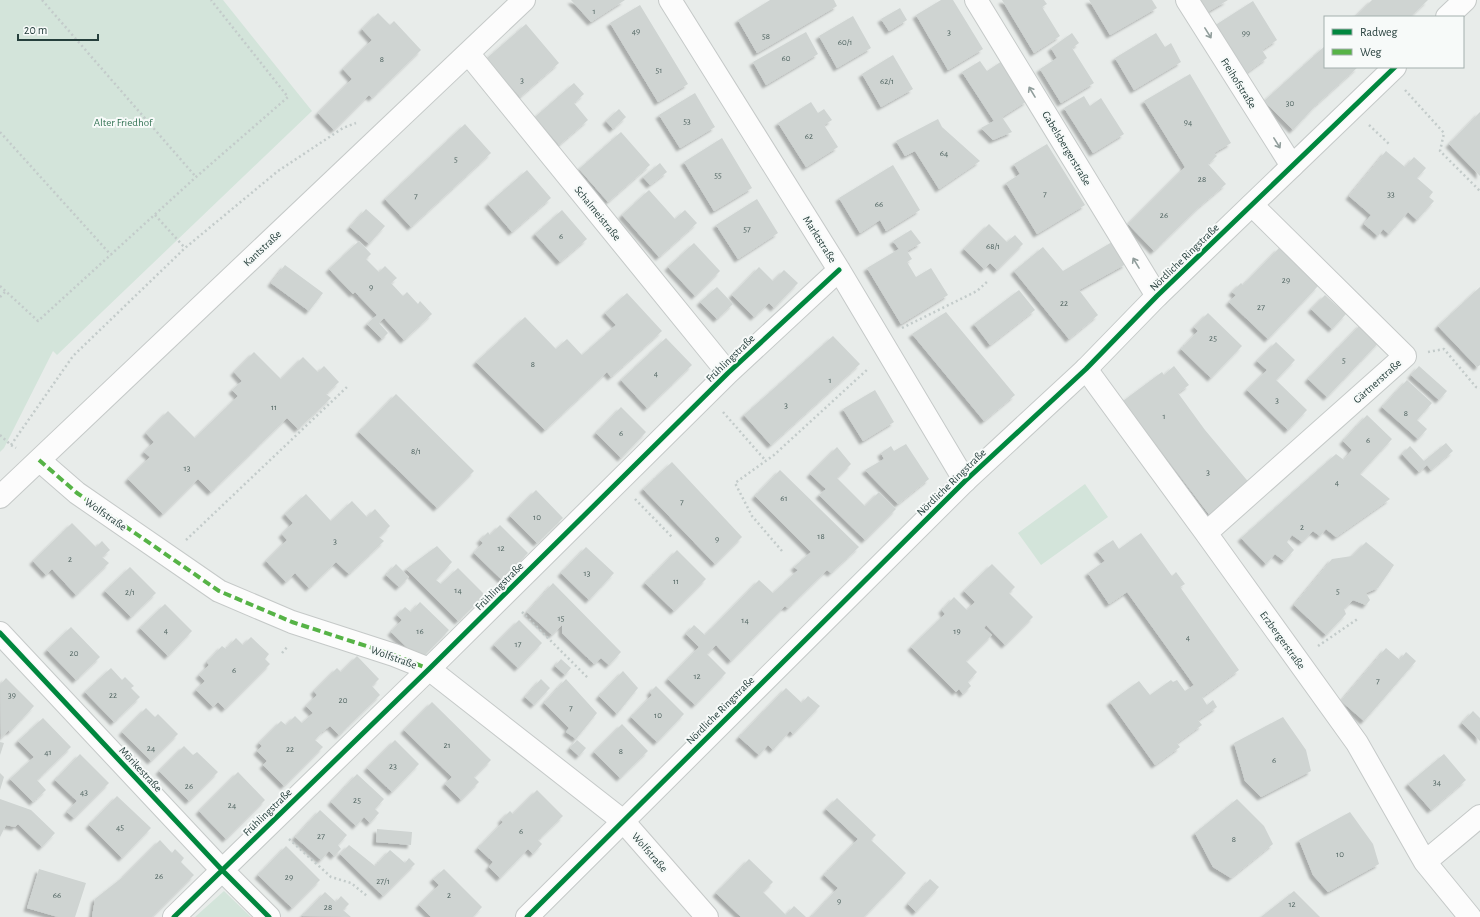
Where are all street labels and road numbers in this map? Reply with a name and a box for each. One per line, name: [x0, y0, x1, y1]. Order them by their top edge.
street label: Freihofstraße: [1219, 56, 1258, 110]
street label: Gabelsbergerstraße: [1040, 109, 1093, 187]
street label: Schalmeistraße: [572, 184, 623, 243]
street label: Marktstraße: [801, 214, 838, 265]
street label: Nördliche Ringstraße: [1148, 222, 1221, 293]
street label: Kantstraße: [241, 228, 283, 269]
street label: Frühlingstraße: [704, 333, 757, 384]
street label: Gärtnerstraße: [1351, 357, 1403, 406]
street label: Nördliche Ringstraße: [915, 447, 988, 518]
street label: Wolfstraße: [83, 496, 129, 533]
street label: Frühlingstraße: [473, 560, 525, 612]
street label: Erzbergerstraße: [1258, 609, 1307, 671]
street label: Wolfstraße: [369, 644, 418, 671]
street label: Nördliche Ringstraße: [684, 674, 756, 746]
street label: Mörikestraße: [117, 745, 164, 794]
street label: Frühlingstraße: [241, 787, 294, 838]
street label: Wolfstraße: [630, 831, 670, 874]

